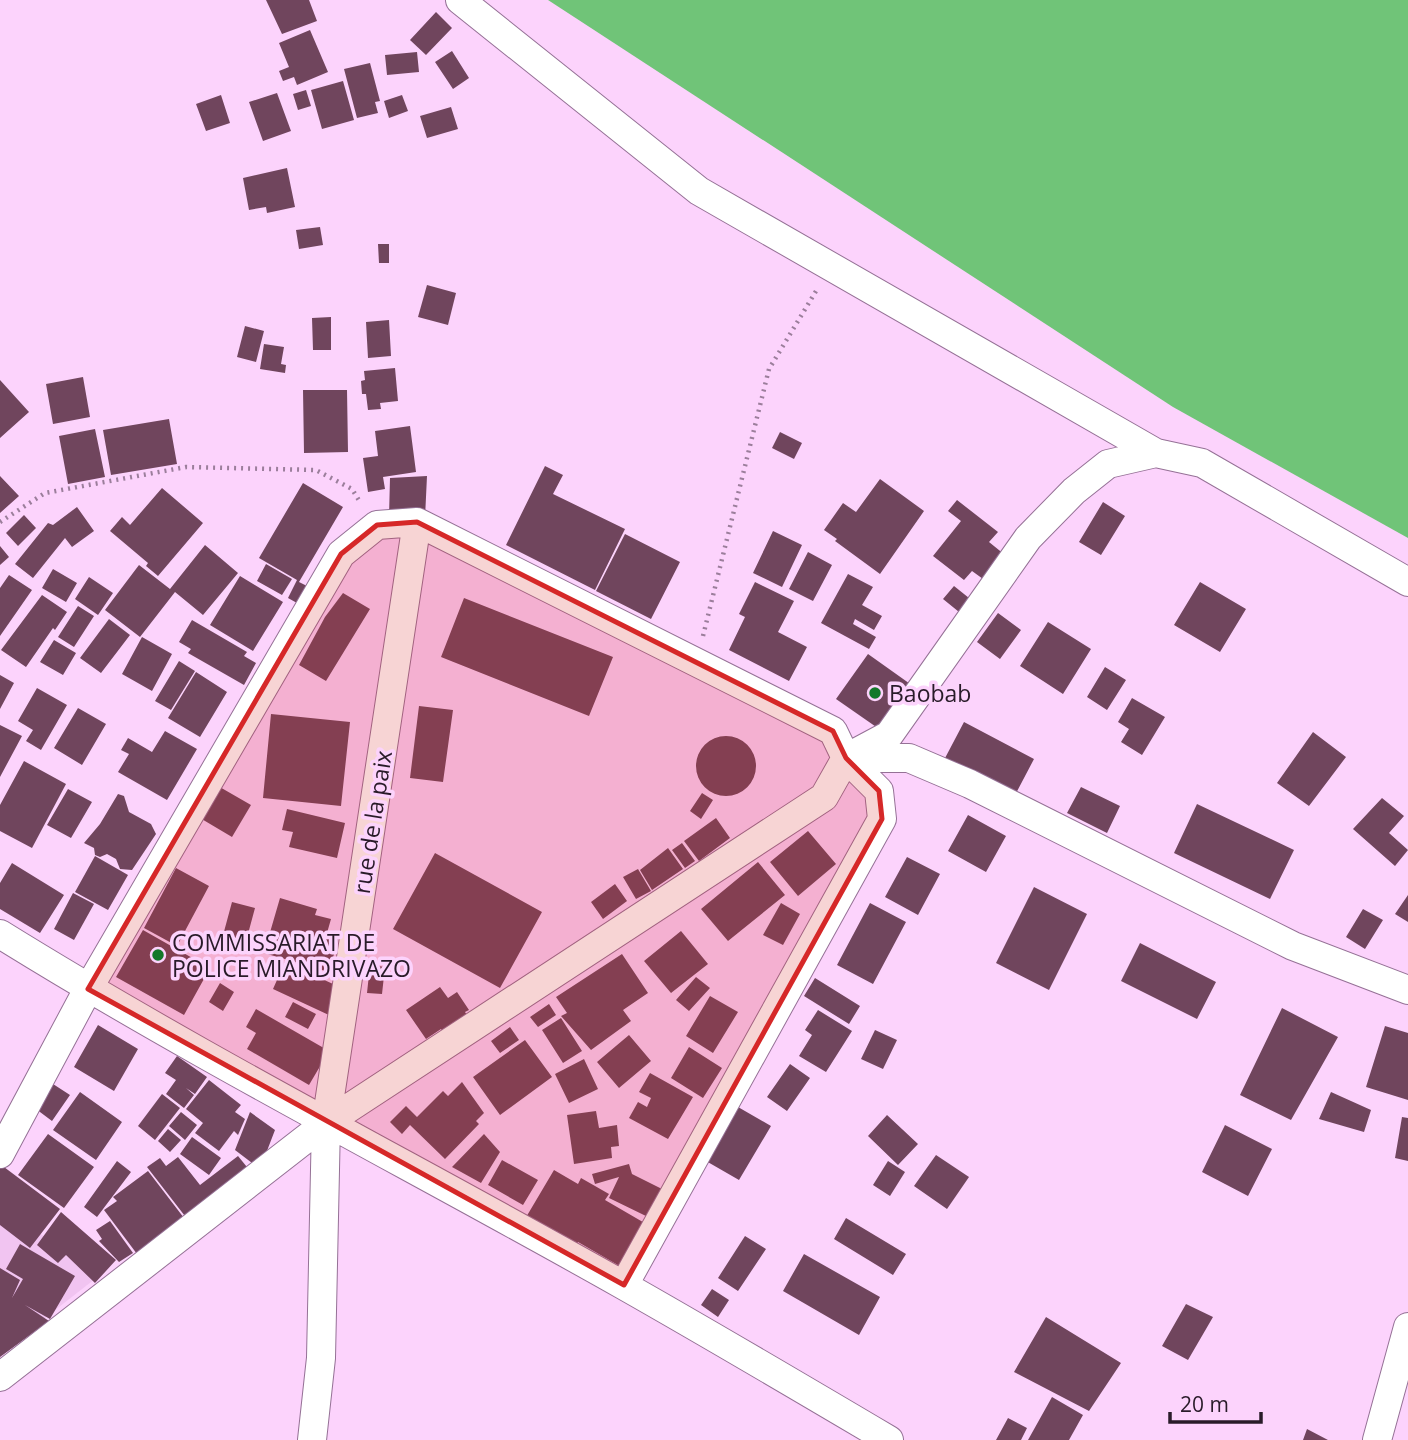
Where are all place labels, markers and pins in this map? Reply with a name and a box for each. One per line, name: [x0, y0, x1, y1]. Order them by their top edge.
place label: Baobab: [889, 677, 971, 709]
marker: Baobab: [867, 685, 883, 701]
place label: COMMISSARIAT DE POLICE MIANDRIVAZO: [172, 926, 411, 984]
marker: COMMISSARIAT DE POLICE MIANDRIVAZO: [150, 947, 166, 963]

